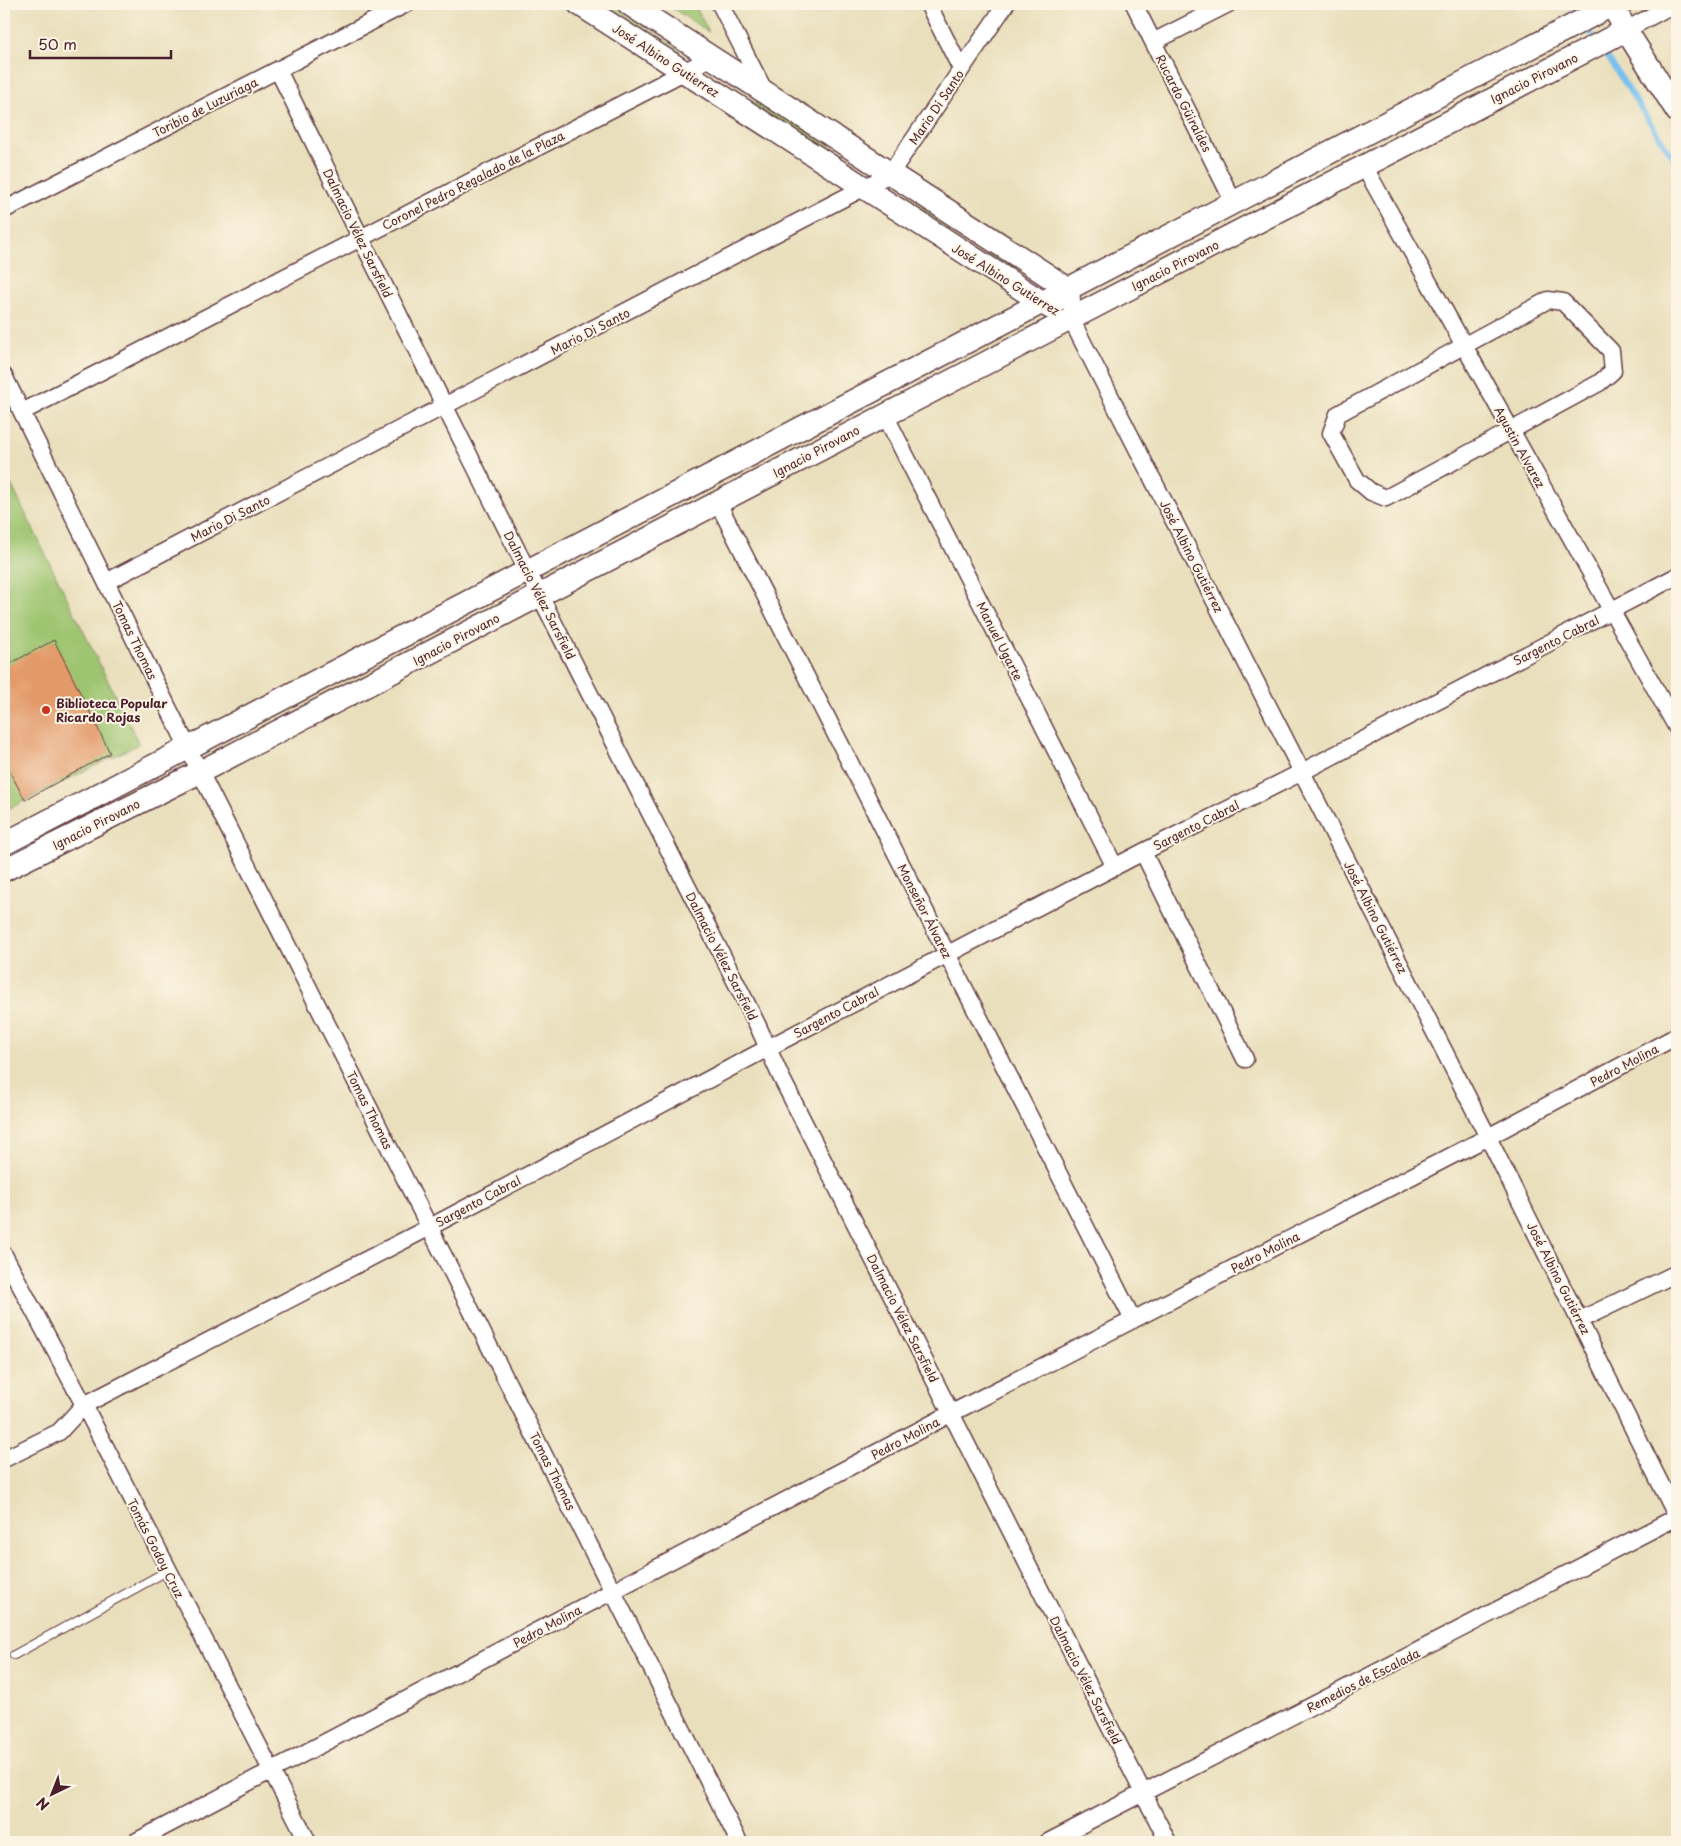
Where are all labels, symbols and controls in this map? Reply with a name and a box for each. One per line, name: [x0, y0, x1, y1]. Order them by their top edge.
street label: José Albino Gutierrez: [609, 19, 723, 101]
scale bar: [30, 28, 171, 60]
text: 50 m: [38, 32, 77, 55]
street label: Ignacio Pirovano: [1487, 48, 1581, 108]
street label: Rucardo Güiraldes: [1152, 51, 1217, 155]
street label: Mario Di Santo: [904, 66, 968, 148]
street label: Toribio de Luzuriaga: [149, 72, 261, 141]
street label: Coronel Pedro Regalado de la Plaza: [379, 126, 568, 234]
street label: Dalmacio Vélez Sarsfield: [319, 165, 397, 301]
street label: Ignacio Pirovano: [1128, 235, 1222, 295]
street label: José Albino Gutierrez: [949, 239, 1064, 320]
street label: Mario Di Santo: [547, 303, 633, 359]
street label: Agustin Alvarez: [1490, 403, 1550, 491]
street label: Ignacio Pirovano: [769, 420, 863, 481]
street label: Mario Di Santo: [187, 490, 273, 546]
street label: José Albino Gutiérrez: [1156, 497, 1228, 616]
street label: Dalmacio Vélez Sarsfield: [500, 528, 580, 662]
street label: Tomas Thomas: [108, 598, 162, 682]
street label: Manuel Ugarte: [972, 598, 1028, 684]
street label: Ignacio Pirovano: [409, 608, 503, 669]
street label: Sargento Cabral: [1510, 611, 1602, 669]
place label: Biblioteca Popular Ricardo Rojas: [56, 694, 168, 726]
marker: Biblioteca Popular Ricardo Rojas: [40, 704, 52, 716]
street label: Ignacio Pirovano: [49, 794, 143, 854]
street label: Sargento Cabral: [1150, 796, 1242, 854]
street label: José Albino Gutiérrez: [1340, 858, 1412, 977]
street label: Monseñor Álvarez: [893, 861, 957, 962]
street label: Dalmacio Vélez Sarsfield: [682, 889, 762, 1023]
street label: Sargento Cabral: [790, 982, 882, 1042]
street label: Pedro Molina: [1587, 1039, 1662, 1091]
street label: Tomas Thomas: [343, 1068, 397, 1152]
street label: Sargento Cabral: [432, 1171, 524, 1231]
street label: José Albino Gutiérrez: [1523, 1219, 1595, 1338]
street label: Pedro Molina: [1227, 1227, 1303, 1277]
street label: Dalmacio Vélez Sarsfield: [863, 1251, 943, 1385]
street label: Pedro Molina: [868, 1412, 943, 1464]
street label: Tomas Thomas: [526, 1429, 580, 1513]
street label: Tomás Godoy Cruz: [123, 1495, 189, 1601]
street label: Pedro Molina: [510, 1600, 585, 1652]
street label: Dalmacio Vélez Sarsfield: [1046, 1613, 1126, 1747]
street label: Remedios de Escalada: [1303, 1643, 1423, 1716]
north arrow: [28, 1768, 78, 1818]
text: N: [32, 1792, 54, 1815]

